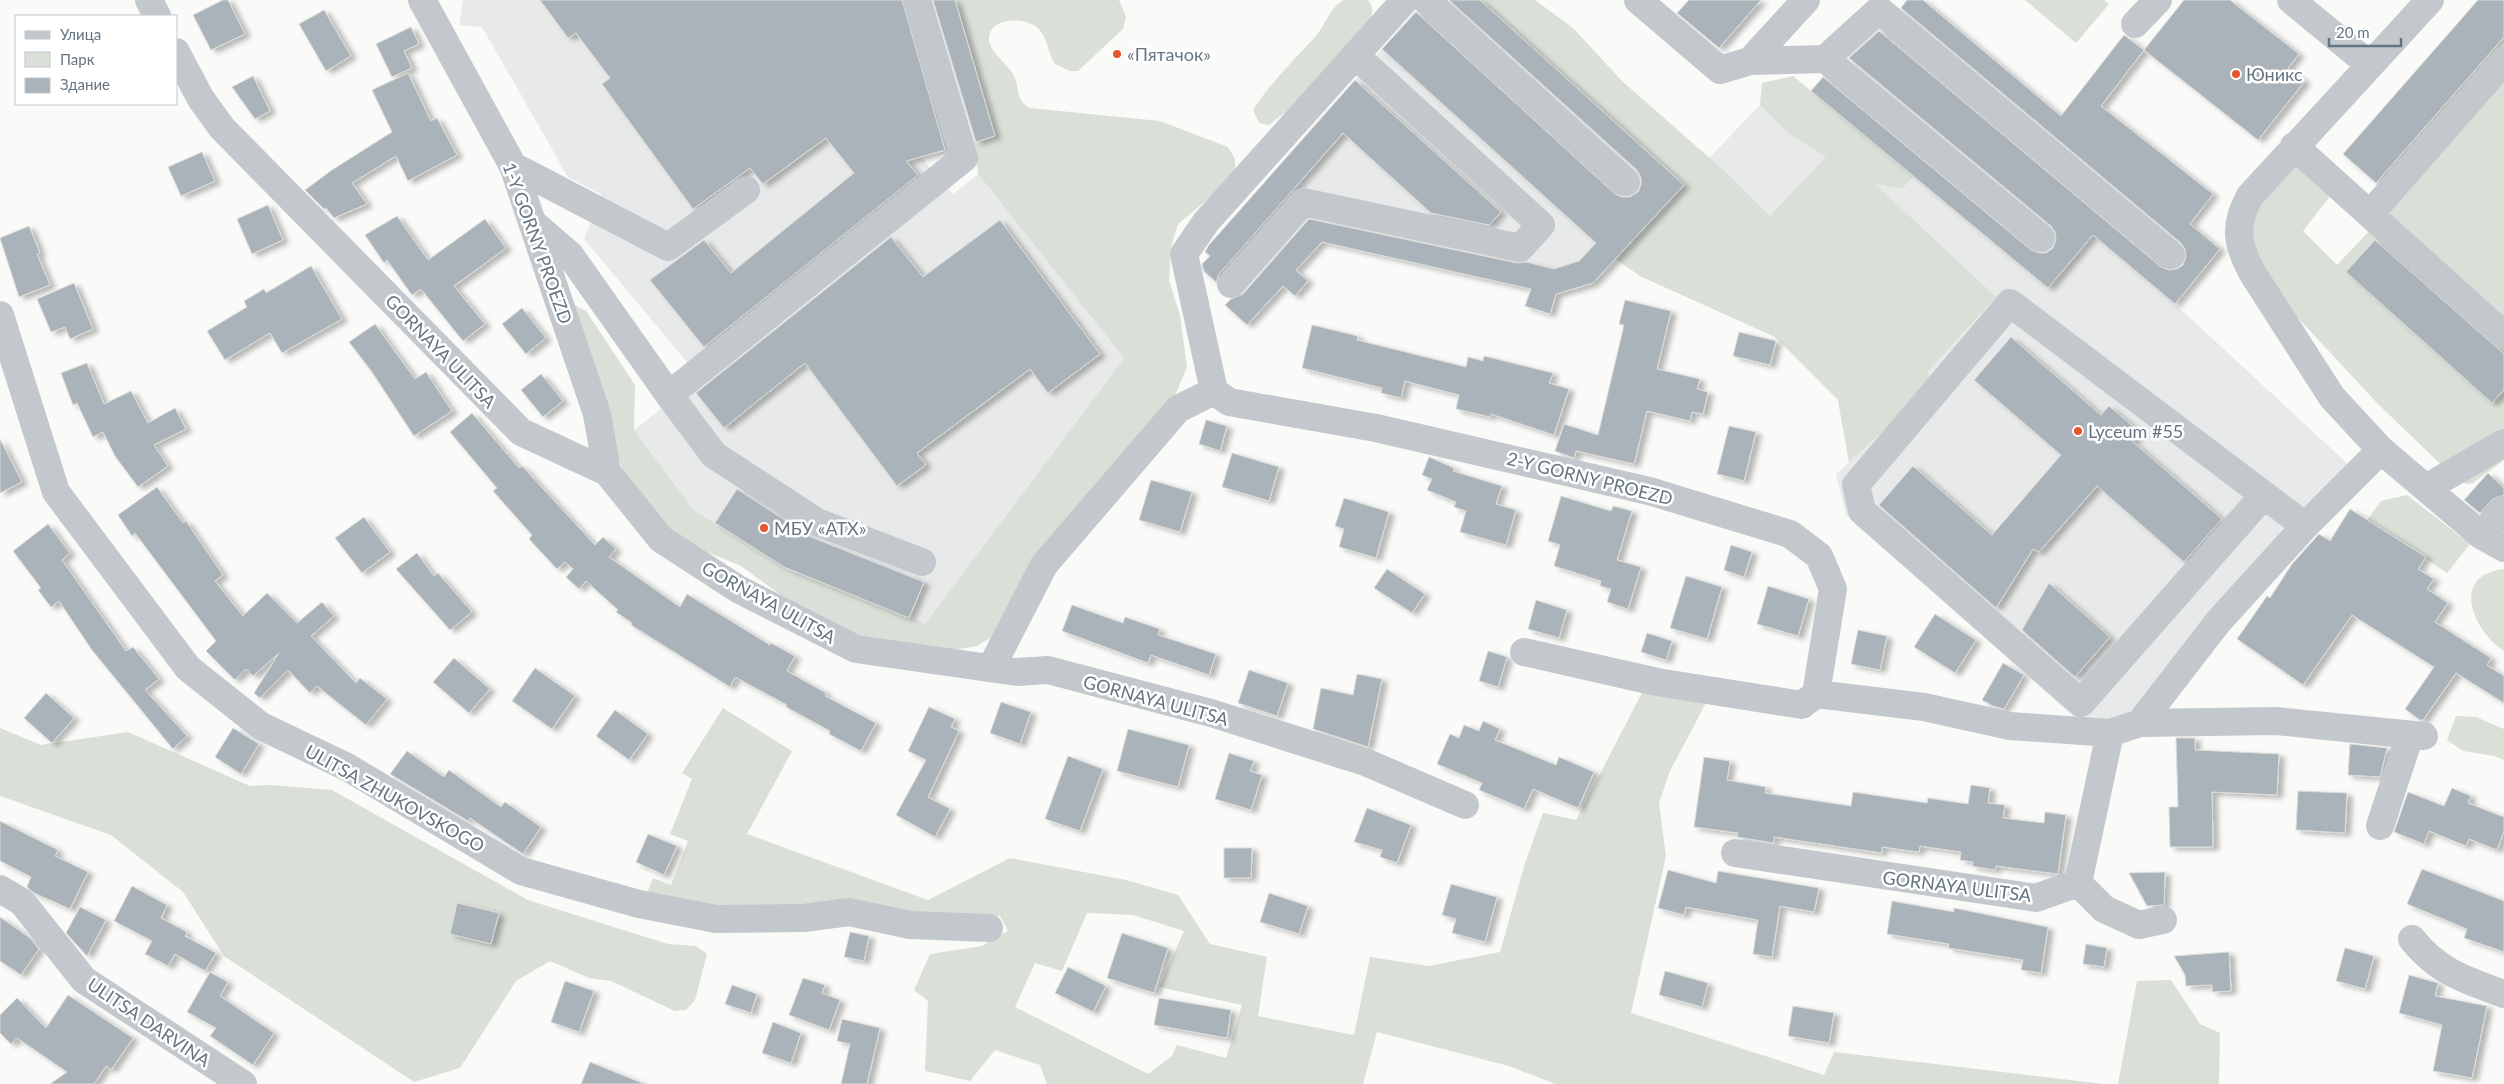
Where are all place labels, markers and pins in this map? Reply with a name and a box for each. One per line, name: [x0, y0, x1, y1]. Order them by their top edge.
place label: «Пятачок»: [1127, 43, 1211, 65]
marker: «Пятачок»: [1111, 48, 1123, 60]
place label: Юникс: [2246, 63, 2303, 85]
marker: Юникс: [2230, 68, 2242, 80]
place label: Lyceum #55: [2088, 420, 2183, 442]
marker: Lyceum #55: [2072, 425, 2084, 437]
place label: МБУ «АТХ»: [774, 517, 866, 539]
marker: МБУ «АТХ»: [758, 522, 770, 534]

